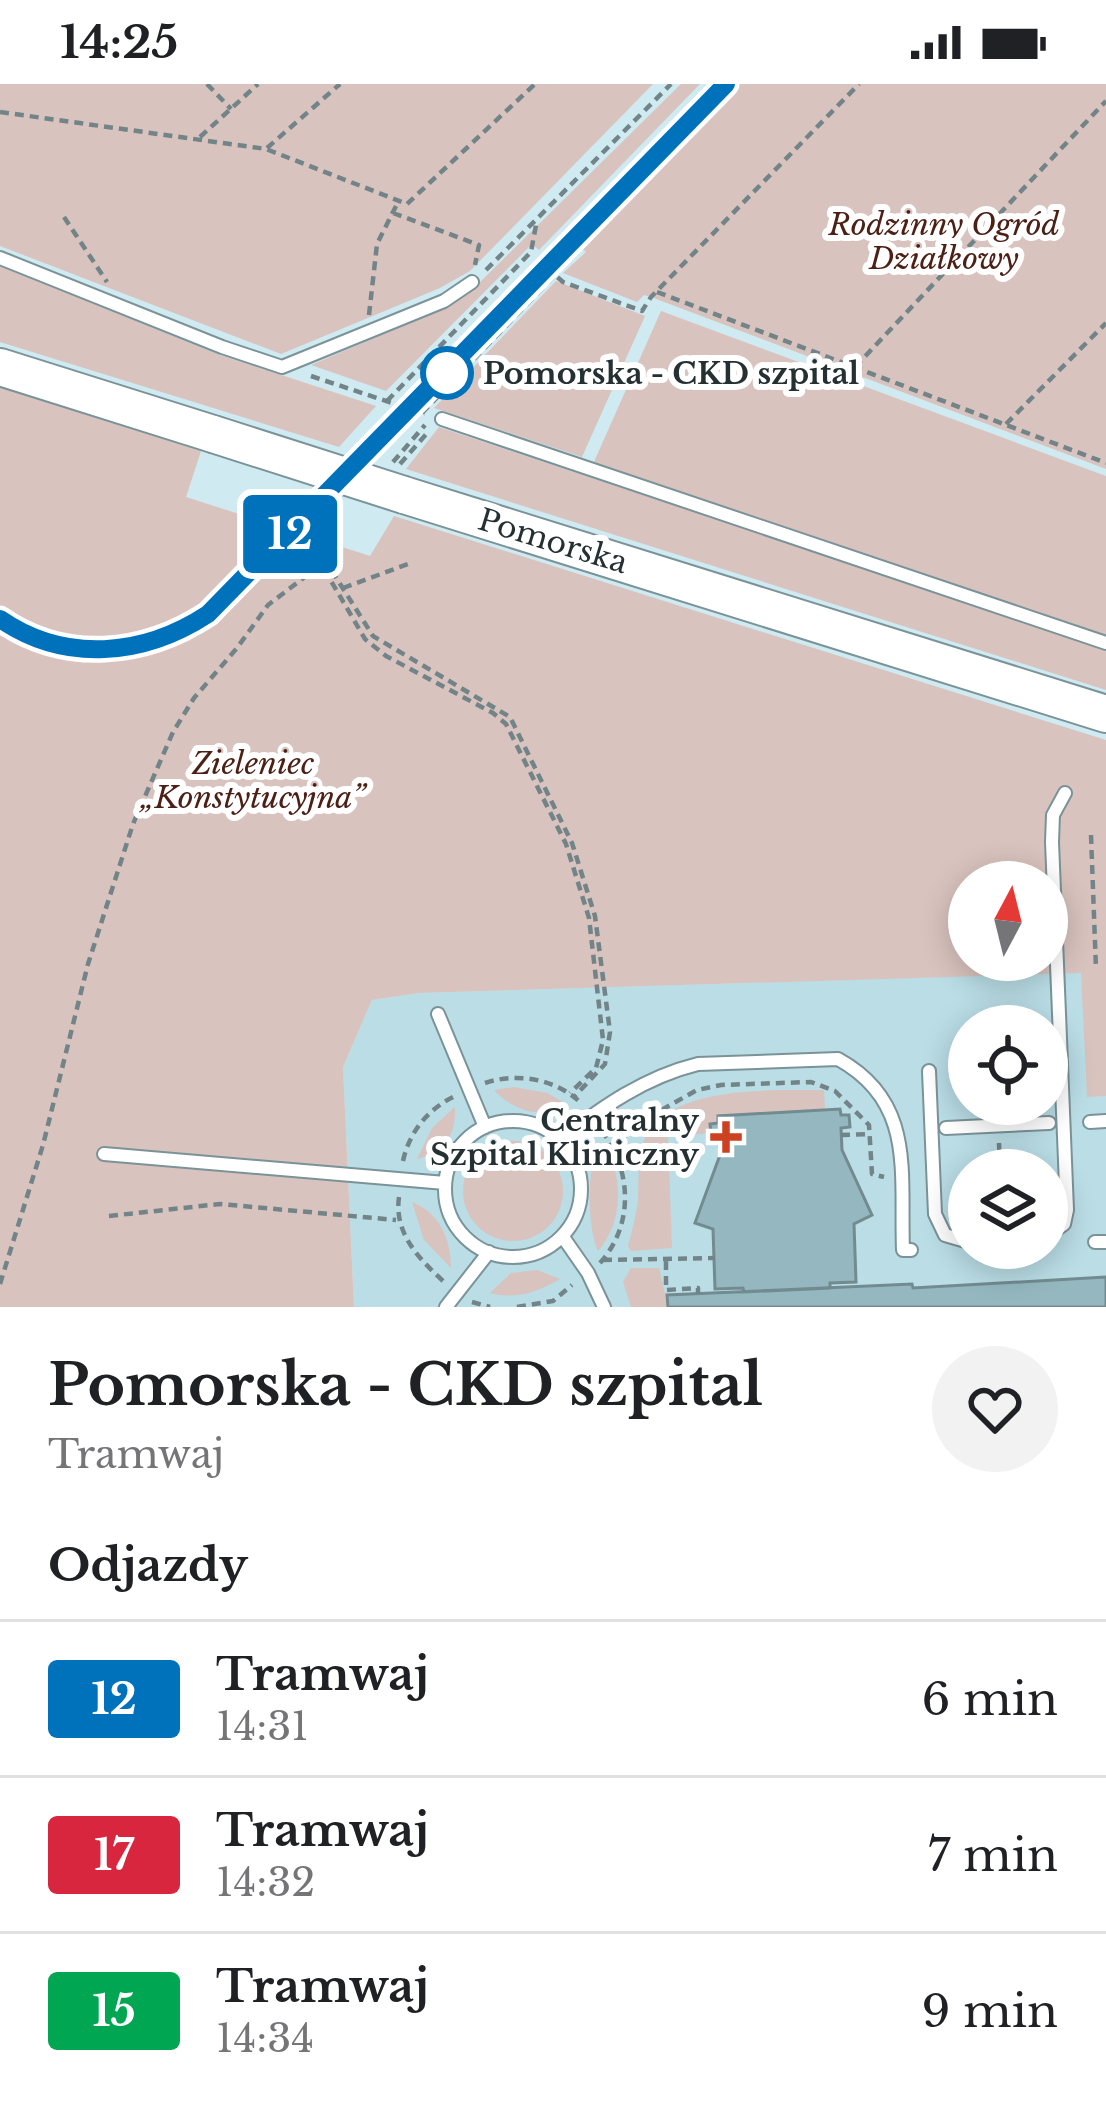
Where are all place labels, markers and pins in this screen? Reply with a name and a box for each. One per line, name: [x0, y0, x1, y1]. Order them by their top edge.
marker: Pomorska - CKD szpital: [422, 348, 472, 398]
place label: Pomorska - CKD szpital: [483, 355, 860, 392]
place label: Centralny Szpital Kliniczny: [430, 1102, 700, 1173]
marker: Centralny Szpital Kliniczny: [710, 1121, 742, 1153]

